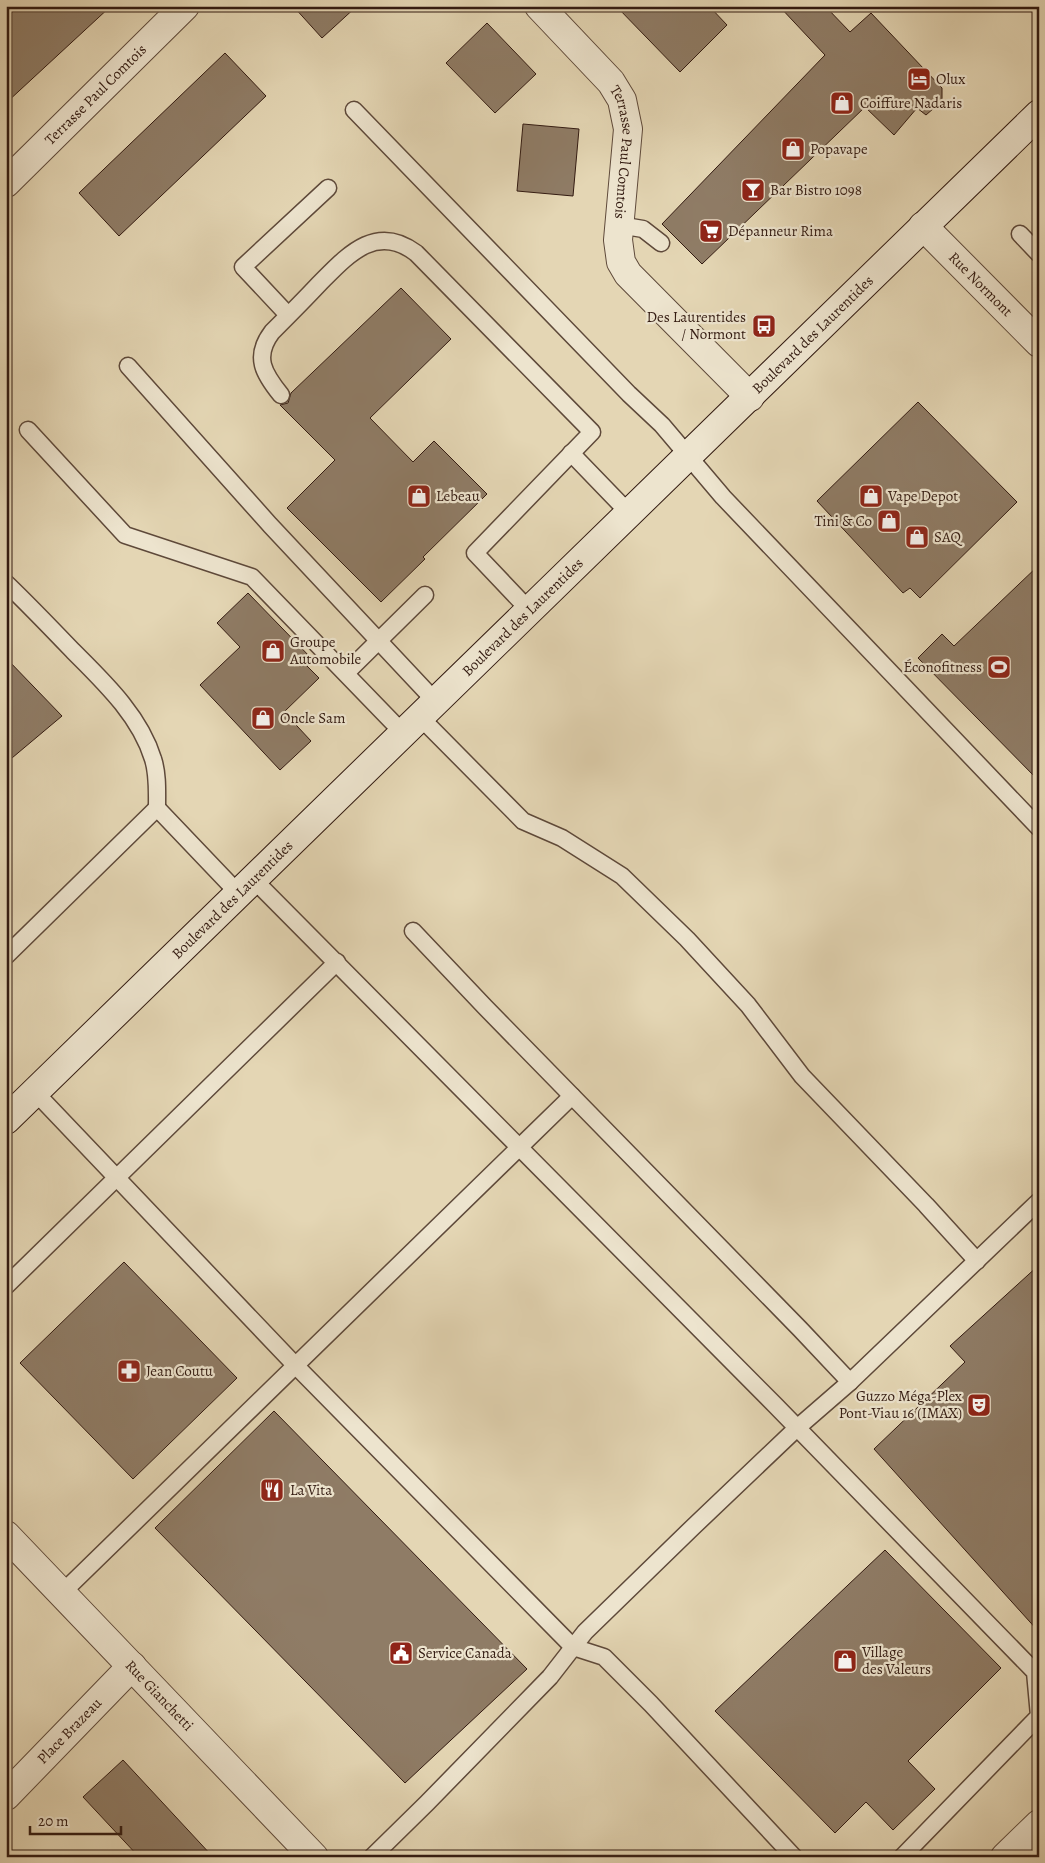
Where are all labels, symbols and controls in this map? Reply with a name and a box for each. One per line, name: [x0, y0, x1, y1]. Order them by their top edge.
street label: Terrasse Paul Comtois: [40, 40, 151, 149]
hotel icon: Olux: [906, 66, 932, 92]
place label: Olux: [936, 69, 965, 89]
street label: Terrasse Paul Comtois: [605, 81, 638, 220]
shop icon: Coiffure Nadaris: [829, 90, 855, 116]
place label: Coiffure Nadaris: [860, 93, 962, 113]
shop icon: Popavape: [780, 136, 806, 162]
place label: Popavape: [810, 139, 868, 159]
bar icon: Bar Bistro 1098: [740, 177, 766, 203]
place label: Bar Bistro 1098: [770, 180, 862, 200]
supermarket icon: Dépanneur Rima: [698, 218, 724, 244]
place label: Dépanneur Rima: [728, 221, 833, 241]
street label: Rue Normont: [944, 248, 1017, 321]
street label: Boulevard des Laurentides: [748, 271, 878, 398]
place label: Des Laurentides / Normont: [647, 307, 746, 344]
bus stop icon: Des Laurentides / Normont: [751, 313, 777, 339]
shop icon: Lebeau: [406, 483, 432, 509]
shop icon: Vape Depot: [858, 483, 884, 509]
place label: Lebeau: [436, 486, 481, 506]
place label: Vape Depot: [887, 486, 958, 506]
shop icon: Tini & Co: [876, 508, 902, 534]
place label: Tini & Co: [815, 511, 872, 531]
shop icon: SAQ: [904, 524, 930, 550]
place label: SAQ: [934, 527, 964, 547]
street label: Boulevard des Laurentides: [458, 553, 588, 681]
place label: Groupe Automobile: [289, 632, 361, 669]
shop icon: Groupe Automobile: [260, 638, 286, 664]
sports icon: Éconofitness: [986, 654, 1012, 680]
place label: Éconofitness: [903, 657, 982, 677]
shop icon: Oncle Sam: [250, 705, 276, 731]
place label: Oncle Sam: [280, 708, 346, 728]
street label: Boulevard des Laurentides: [167, 836, 297, 963]
pharmacy icon: Jean Coutu: [116, 1358, 142, 1384]
place label: Jean Coutu: [146, 1361, 214, 1381]
place label: Guzzo Méga-Plex Pont-Viau 16 (IMAX): [839, 1386, 962, 1423]
theatre icon: Guzzo Méga-Plex Pont-Viau 16 (IMAX): [966, 1392, 992, 1418]
restaurant icon: La Vita: [259, 1477, 285, 1503]
place label: La Vita: [290, 1480, 332, 1500]
public building icon: Service Canada: [388, 1640, 414, 1666]
place label: Village des Valeurs: [861, 1642, 931, 1679]
place label: Service Canada: [418, 1643, 512, 1663]
shop icon: Village des Valeurs: [832, 1648, 858, 1674]
street label: Rue Gianchetti: [121, 1656, 198, 1735]
street label: Place Brazeau: [33, 1693, 107, 1768]
scale bar: [30, 1803, 121, 1835]
text: 20 m: [38, 1811, 69, 1831]

